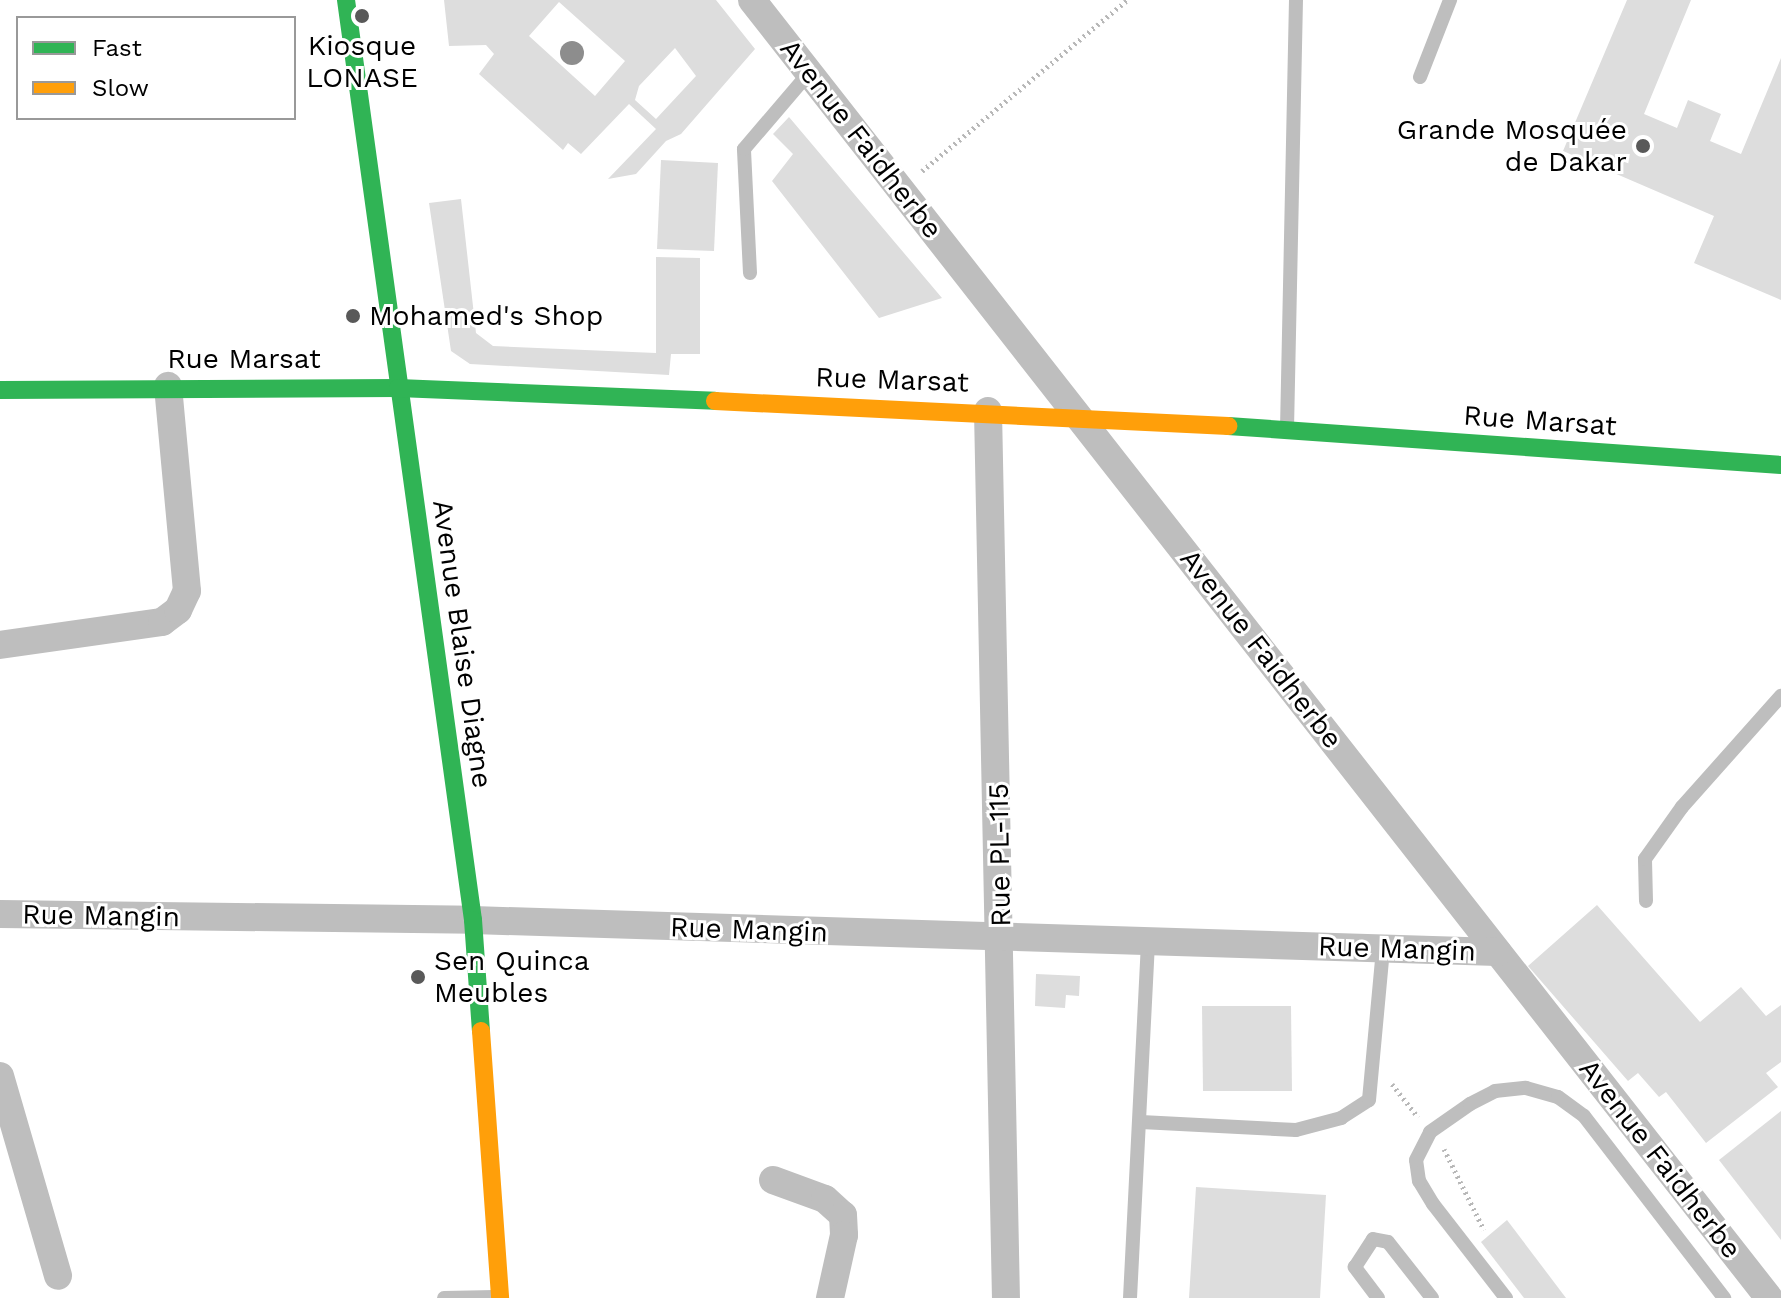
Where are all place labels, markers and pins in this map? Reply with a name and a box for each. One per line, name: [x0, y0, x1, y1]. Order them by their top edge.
marker: Kiosque LONASE: [353, 7, 371, 25]
place label: Kiosque LONASE: [306, 29, 418, 95]
place label: Grande Mosquée de Dakar: [1397, 113, 1627, 179]
marker: Grande Mosquée de Dakar: [1634, 137, 1652, 155]
place label: Mohamed's Shop: [369, 299, 603, 333]
marker: Mohamed's Shop: [344, 307, 362, 325]
place label: Sen Quinca Meubles: [434, 944, 590, 1010]
marker: Sen Quinca Meubles: [409, 968, 427, 986]

